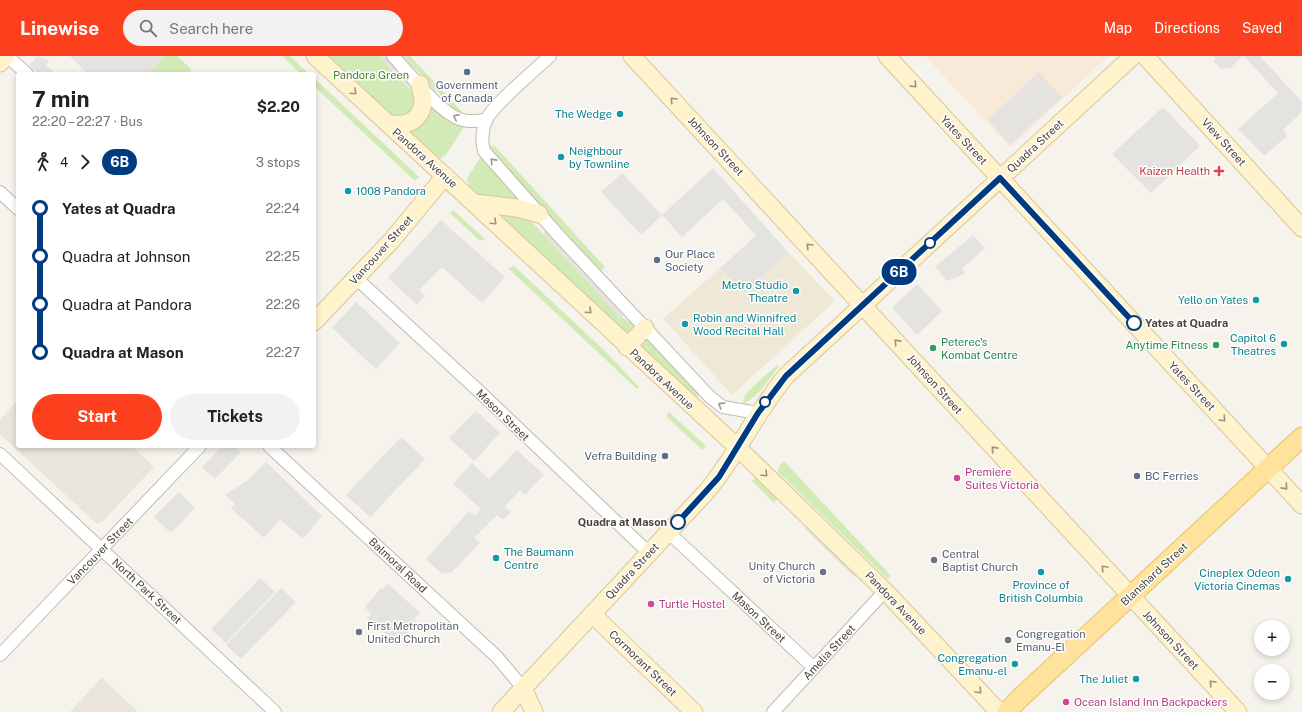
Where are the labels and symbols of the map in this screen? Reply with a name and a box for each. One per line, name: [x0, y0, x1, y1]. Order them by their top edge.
marker: Government of Canada: [462, 67, 472, 77]
park label: Pandora Green: [333, 69, 409, 81]
place label: Government of Canada: [436, 79, 498, 104]
one-way arrow: [909, 80, 916, 88]
one-way arrow: [349, 87, 357, 95]
one-way arrow: [670, 97, 678, 105]
place label: The Wedge: [555, 108, 612, 120]
marker: The Wedge: [615, 109, 625, 119]
street label: Yates Street: [938, 113, 990, 167]
one-way arrow: [453, 114, 460, 122]
street label: Johnson Street: [686, 114, 746, 178]
street label: View Street: [1200, 116, 1248, 168]
street label: Quadra Street: [1004, 117, 1066, 175]
street label: Pandora Avenue: [390, 126, 460, 190]
place label: Neighbour by Townline: [569, 145, 630, 170]
marker: Neighbour by Townline: [556, 152, 566, 162]
one-way arrow: [491, 159, 498, 166]
place label: Kaizen Health: [1139, 165, 1210, 177]
marker: Kaizen Health: [1213, 165, 1225, 177]
place label: 1008 Pandora: [356, 185, 426, 197]
marker: 1008 Pandora: [343, 186, 353, 196]
street label: Vancouver Street: [347, 213, 415, 287]
one-way arrow: [490, 217, 497, 224]
unlabelled marker: [924, 237, 936, 249]
one-way arrow: [807, 244, 814, 251]
place label: Our Place Society: [665, 248, 715, 273]
marker: Our Place Society: [652, 255, 662, 265]
line badge: 6B: [881, 259, 917, 285]
place label: Metro Studio Theatre: [722, 279, 788, 304]
marker: Metro Studio Theatre: [791, 286, 801, 296]
place label: Yello on Yates: [1178, 294, 1248, 306]
marker: Yello on Yates: [1251, 295, 1261, 305]
one-way arrow: [584, 306, 592, 314]
place label: Robin and Winnifred Wood Recital Hall: [693, 312, 796, 337]
marker: Yates at Quadra: [1126, 315, 1142, 331]
place label: Yates at Quadra: [1145, 317, 1228, 329]
marker: Robin and Winnifred Wood Recital Hall: [680, 319, 690, 329]
place label: Capitol 6 Theatres: [1230, 332, 1276, 357]
place label: Peterec's Kombat Centre: [941, 336, 1018, 361]
one-way arrow: [894, 339, 901, 347]
place label: Anytime Fitness: [1126, 339, 1208, 351]
marker: Capitol 6 Theatres: [1279, 339, 1289, 349]
marker: Anytime Fitness: [1211, 340, 1221, 350]
marker: Peterec's Kombat Centre: [928, 343, 938, 353]
street label: Pandora Avenue: [628, 346, 696, 412]
street label: Johnson Street: [905, 352, 965, 416]
street label: Yates Street: [1166, 359, 1218, 413]
street label: Mason Street: [474, 387, 532, 443]
unlabelled marker: [759, 396, 771, 408]
one-way arrow: [718, 402, 725, 409]
one-way arrow: [1218, 414, 1226, 422]
one-way arrow: [991, 446, 998, 454]
place label: Vefra Building: [585, 450, 657, 462]
marker: Vefra Building: [660, 451, 670, 461]
place label: Premiere Suites Victoria: [965, 466, 1039, 491]
one-way arrow: [760, 469, 768, 477]
place label: BC Ferries: [1145, 470, 1199, 482]
marker: BC Ferries: [1132, 471, 1142, 481]
marker: Premiere Suites Victoria: [952, 473, 962, 483]
one-way arrow: [1280, 482, 1287, 489]
marker: Quadra at Mason: [670, 514, 686, 530]
street label: Vancouver Street: [65, 515, 135, 587]
place label: Quadra at Mason: [578, 516, 667, 528]
street label: Balmoral Road: [367, 535, 429, 595]
street label: Quadra Street: [603, 540, 661, 602]
street label: Blanshard Street: [1118, 540, 1190, 608]
place label: The Baumann Centre: [504, 546, 574, 571]
place label: Central Baptist Church: [942, 548, 1018, 573]
marker: The Baumann Centre: [491, 553, 501, 563]
marker: Central Baptist Church: [929, 555, 939, 565]
street label: North Park Street: [110, 556, 184, 626]
place label: Unity Church of Victoria: [749, 560, 815, 585]
one-way arrow: [1101, 565, 1109, 573]
marker: Unity Church of Victoria: [818, 567, 828, 577]
marker: Province of British Columbia: [1036, 567, 1046, 577]
place label: Cineplex Odeon Victoria Cinemas: [1194, 567, 1280, 592]
street label: Pandora Avenue: [863, 569, 929, 637]
marker: Cineplex Odeon Victoria Cinemas: [1283, 574, 1293, 584]
place label: Province of British Columbia: [999, 579, 1083, 604]
street label: Mason Street: [730, 589, 788, 645]
place label: Turtle Hostel: [659, 598, 725, 610]
marker: Turtle Hostel: [646, 599, 656, 609]
street label: Johnson Street: [1141, 608, 1201, 672]
place label: First Metropolitan United Church: [367, 620, 459, 645]
street label: Amelia Street: [801, 622, 857, 682]
marker: First Metropolitan United Church: [354, 627, 364, 637]
street label: Cormorant Street: [607, 628, 679, 698]
place label: Congregation Emanu-El: [1016, 628, 1085, 653]
marker: Congregation Emanu-El: [1003, 635, 1013, 645]
place label: Congregation Emanu-el: [938, 652, 1007, 677]
marker: Congregation Emanu-el: [1010, 659, 1020, 669]
place label: The Juliet: [1079, 673, 1128, 685]
marker: The Juliet: [1131, 674, 1141, 684]
one-way arrow: [1209, 681, 1216, 688]
one-way arrow: [974, 686, 982, 694]
place label: Ocean Island Inn Backpackers: [1074, 696, 1228, 708]
marker: Ocean Island Inn Backpackers: [1061, 697, 1071, 707]

